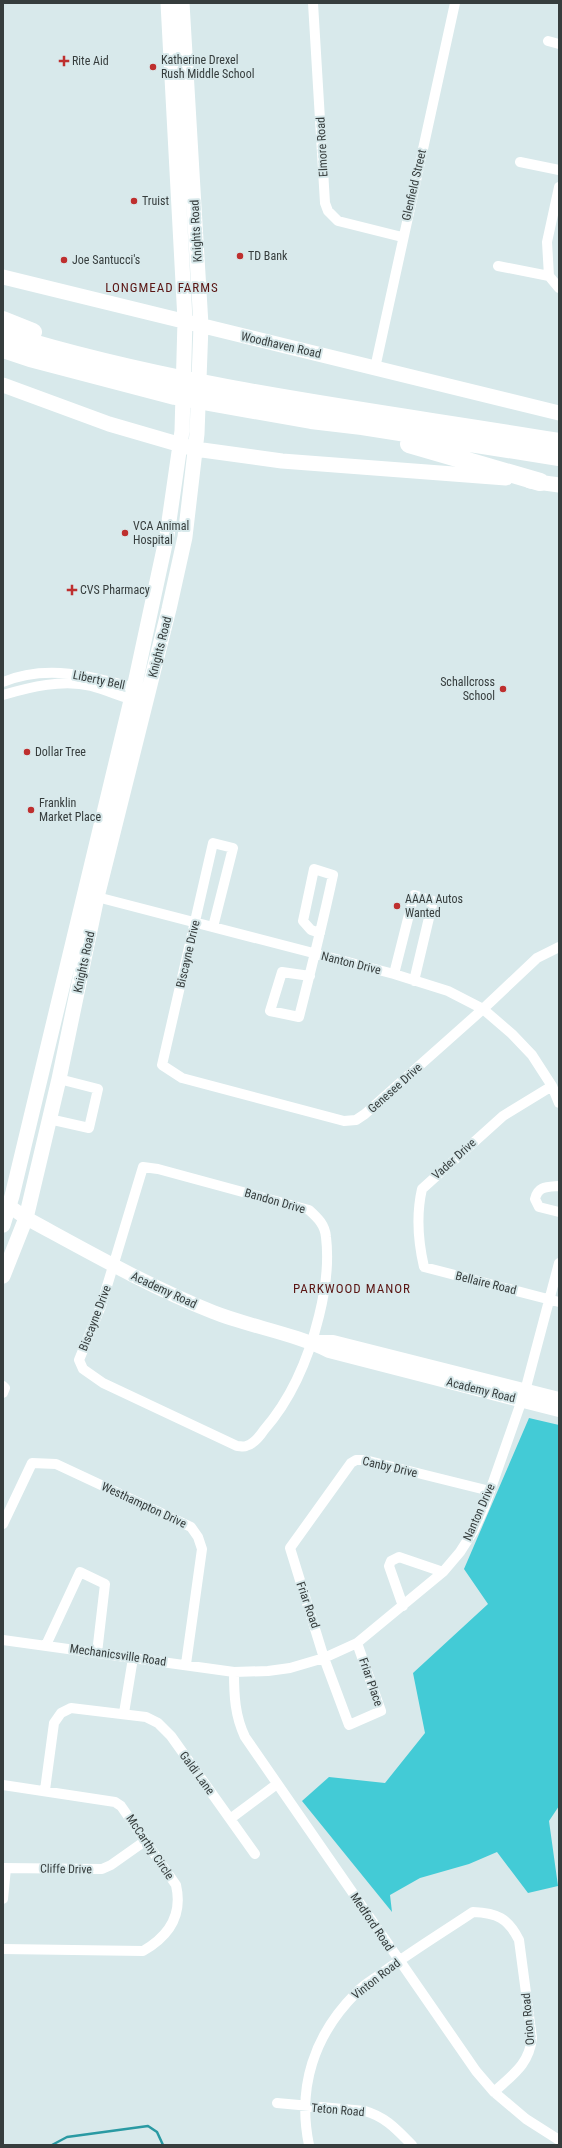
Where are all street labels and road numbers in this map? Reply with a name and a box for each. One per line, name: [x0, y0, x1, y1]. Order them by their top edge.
street label: Elmore Road: [313, 117, 331, 177]
street label: Glenfield Street: [399, 148, 429, 222]
street label: Knights Road: [187, 199, 205, 263]
street label: Woodhaven Road: [240, 329, 322, 361]
street label: Knights Road: [146, 615, 174, 679]
street label: Liberty Bell: [72, 668, 126, 692]
street label: Biscayne Drive: [173, 918, 203, 989]
street label: Knights Road: [71, 930, 97, 994]
street label: Nanton Drive: [320, 949, 383, 977]
street label: Genesee Drive: [365, 1060, 425, 1116]
street label: Vader Drive: [429, 1135, 479, 1182]
street label: Bandon Drive: [243, 1186, 307, 1216]
street label: Academy Road: [129, 1269, 199, 1311]
street label: Bellaire Road: [454, 1269, 518, 1297]
street label: Biscayne Drive: [76, 1283, 114, 1353]
street label: Academy Road: [445, 1375, 517, 1405]
street label: Canby Drive: [361, 1454, 419, 1480]
street label: Westhampton Drive: [99, 1479, 189, 1531]
street label: Nanton Drive: [460, 1481, 498, 1543]
street label: Friar Road: [294, 1580, 322, 1630]
street label: Mechanicsville Road: [69, 1641, 167, 1669]
street label: Friar Place: [356, 1656, 386, 1709]
street label: Galdi Lane: [177, 1749, 218, 1798]
street label: McCarthy Circle: [123, 1812, 177, 1882]
street label: Cliffe Drive: [40, 1862, 93, 1876]
street label: Medford Road: [348, 1890, 397, 1954]
street label: Vinton Road: [349, 1956, 403, 2002]
street label: Orion Road: [519, 1992, 537, 2046]
street label: Teton Road: [311, 2101, 365, 2119]

